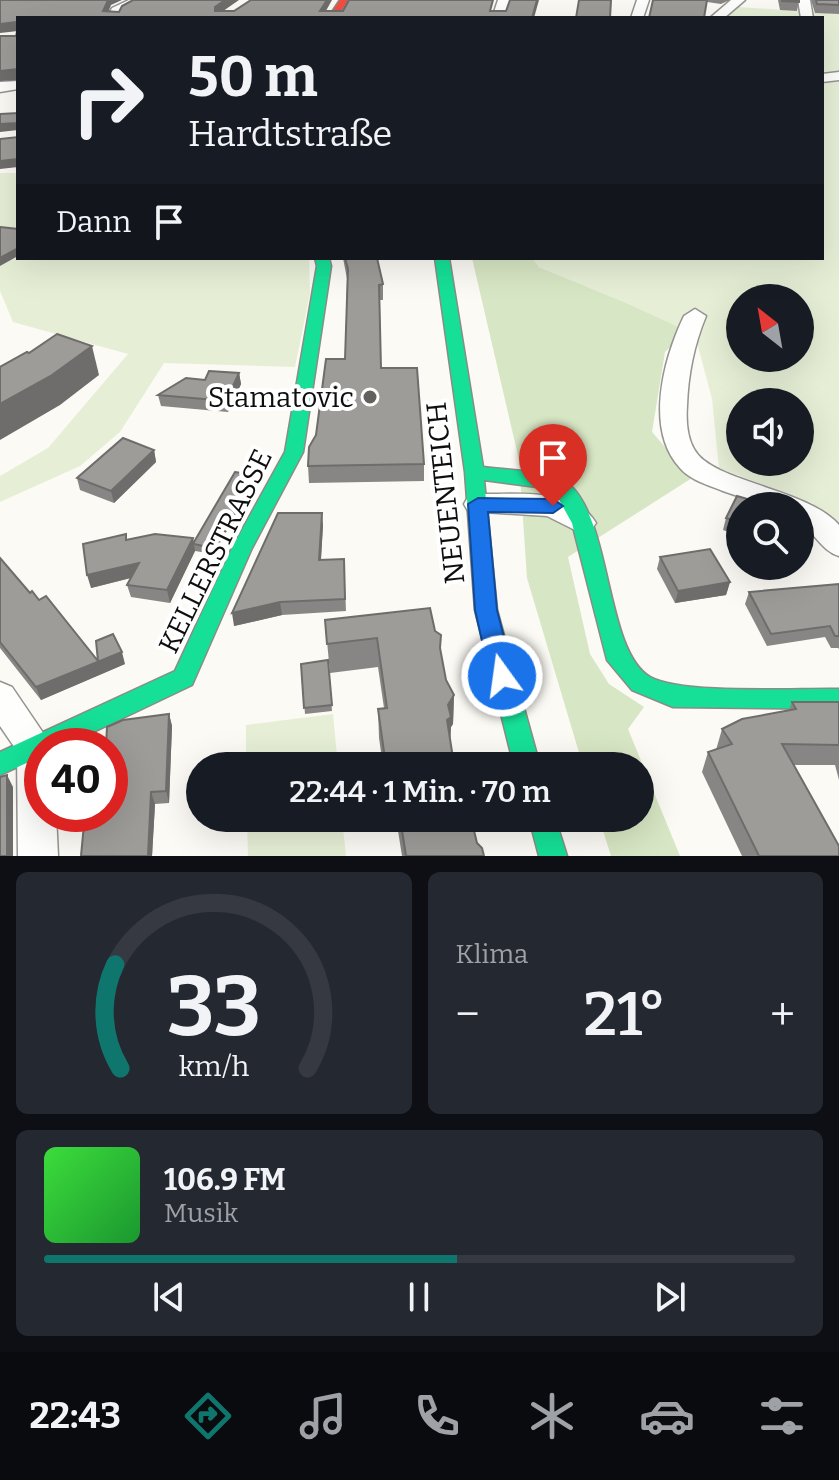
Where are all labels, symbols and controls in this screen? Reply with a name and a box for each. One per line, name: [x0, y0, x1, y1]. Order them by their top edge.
text: 50 m: [188, 44, 318, 111]
icon: right: [56, 48, 160, 152]
text: Hardtstraße: [188, 112, 392, 156]
icon: arrive: [147, 200, 191, 244]
text: Dann: [56, 204, 131, 240]
north arrow: [726, 284, 814, 372]
map controls: [726, 284, 814, 580]
place label: Stamatovic: [208, 381, 354, 414]
marker: Stamatovic: [361, 388, 379, 406]
button: sound: [726, 388, 814, 476]
street label: NEUENTEICH: [420, 400, 471, 586]
pin: [519, 424, 587, 506]
icon: arrive: [531, 436, 575, 480]
street label: KELLERSTRASSE: [152, 444, 279, 658]
button: search: [726, 492, 814, 580]
position arrow: [460, 634, 544, 718]
speed limit sign: 40: [24, 728, 128, 832]
text: 22:44 · 1 Min. · 70 m: [289, 774, 551, 810]
text: Klima: [456, 939, 528, 970]
text: 33: [167, 957, 261, 1057]
text: 21°: [583, 979, 666, 1051]
text: −: [456, 988, 480, 1041]
text: +: [770, 988, 795, 1041]
text: km/h: [178, 1049, 249, 1084]
text: 106.9 FM: [164, 1162, 286, 1198]
text: Musik: [164, 1198, 238, 1229]
icon: previous: [147, 1275, 191, 1319]
icon: pause: [397, 1275, 441, 1319]
icon: next: [648, 1275, 692, 1319]
icon: directions: [180, 1388, 236, 1444]
icon: music: [295, 1388, 351, 1444]
icon: phone: [409, 1388, 465, 1444]
icon: climate: [524, 1388, 580, 1444]
icon: car: [639, 1388, 695, 1444]
icon: filters: [754, 1388, 810, 1444]
text: 22:43: [29, 1394, 121, 1438]

